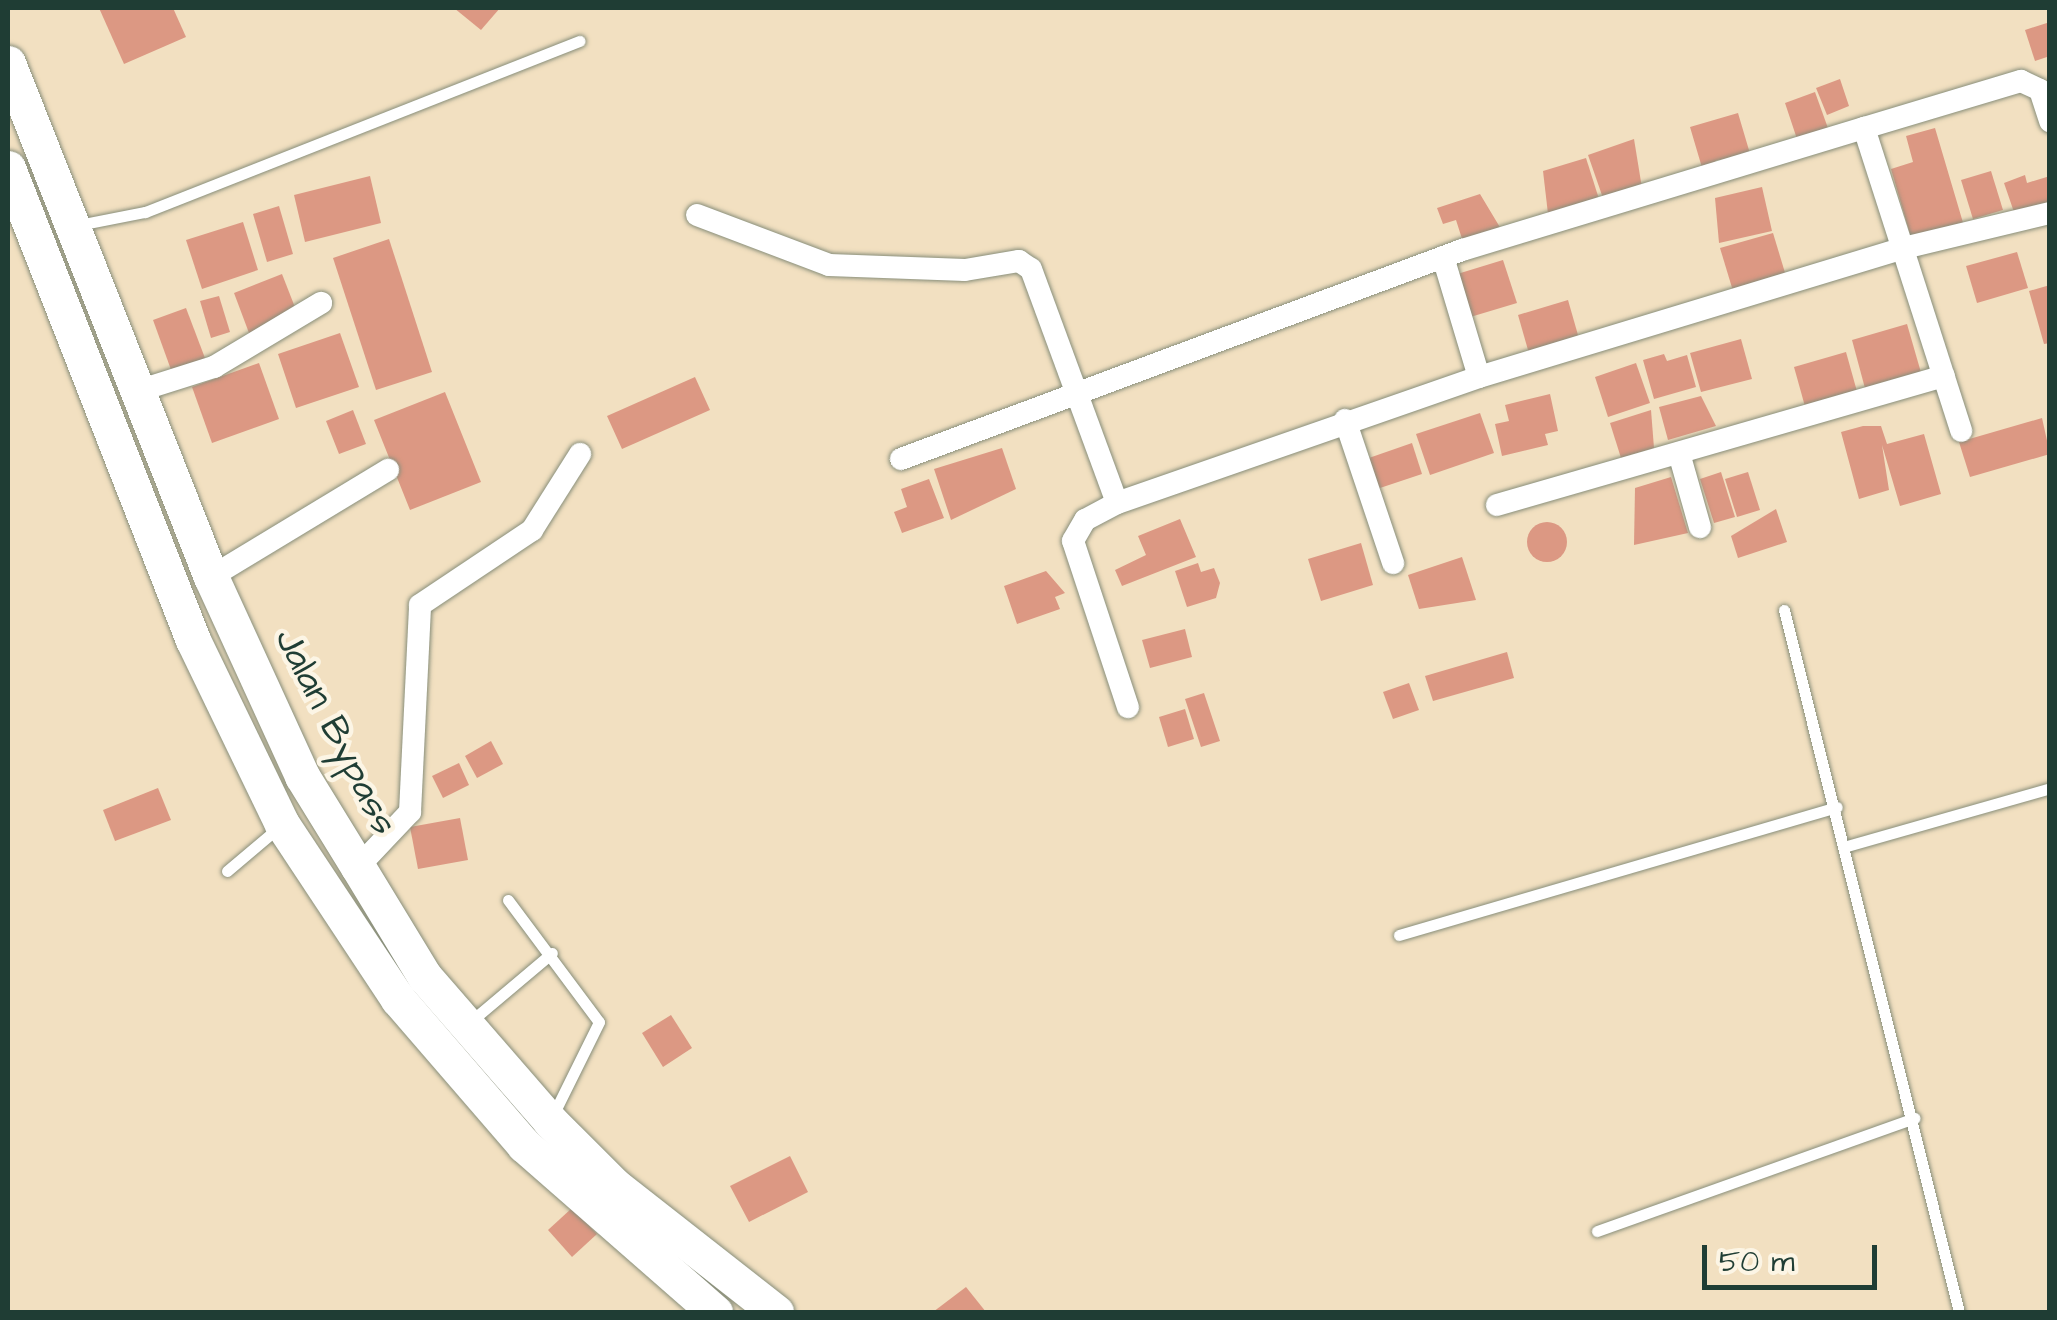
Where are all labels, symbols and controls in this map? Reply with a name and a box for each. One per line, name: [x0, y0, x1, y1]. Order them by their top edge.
street label: Jalan Bypass: [264, 621, 406, 843]
scale bar: [1707, 1225, 1882, 1287]
text: 50 m: [1719, 1241, 1795, 1283]

